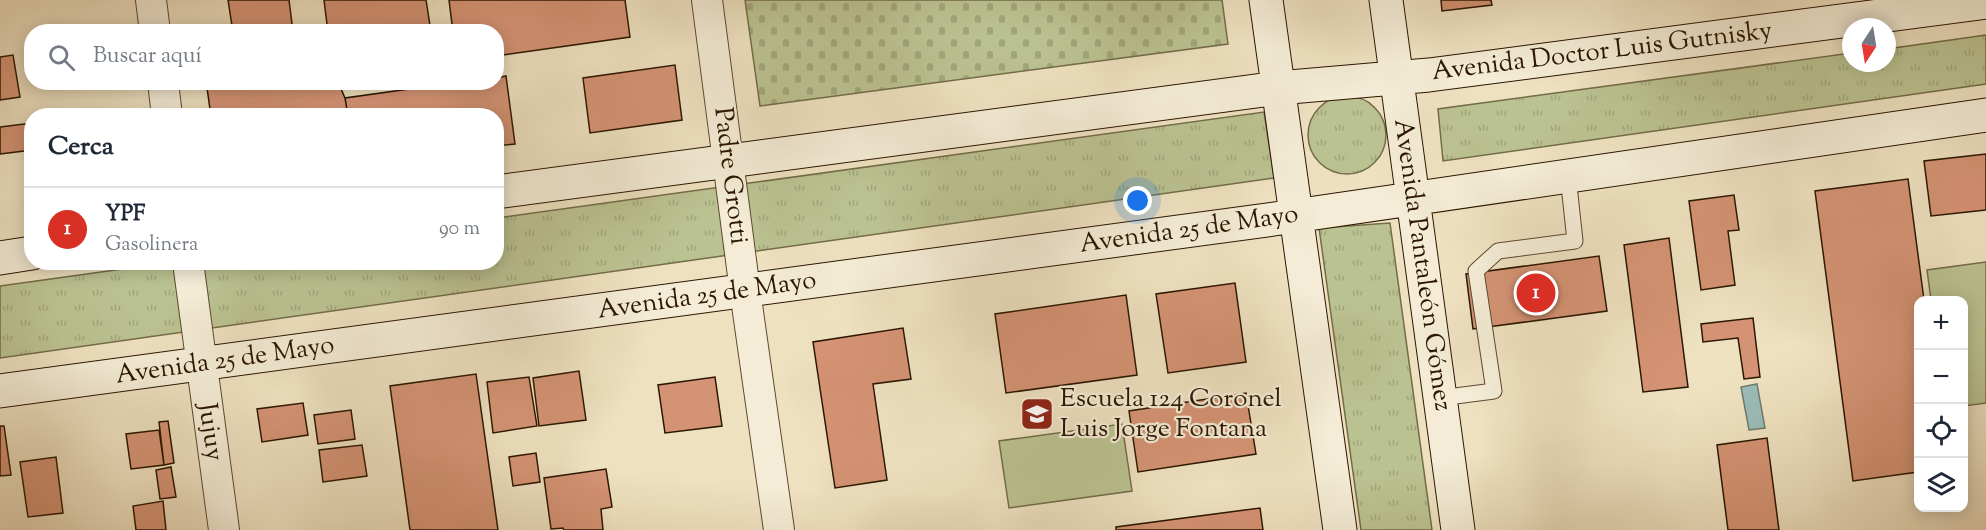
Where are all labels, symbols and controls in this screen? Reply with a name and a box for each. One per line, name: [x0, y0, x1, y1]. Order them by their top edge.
street label: Avenida Doctor Luis Gutnisky: [1430, 13, 1774, 91]
north arrow: [1842, 18, 1896, 72]
search box: [24, 24, 504, 90]
icon: search: [45, 41, 78, 74]
text: Buscar aquí: [93, 41, 202, 73]
street label: Padre Grotti: [703, 105, 757, 247]
street label: Avenida Pantaleón Gómez: [1383, 117, 1461, 414]
text: Cerca: [48, 129, 114, 166]
your location: [1123, 186, 1152, 215]
street label: Avenida 25 de Mayo: [1077, 196, 1301, 264]
text: YPF: [105, 199, 145, 231]
text: 1: [64, 215, 71, 244]
text: 90 m: [439, 215, 480, 244]
text: Gasolinera: [105, 231, 198, 260]
street label: Avenida 25 de Mayo: [595, 262, 819, 330]
pin: 1: [1516, 270, 1556, 316]
map controls: [1914, 296, 1968, 512]
button: +: [1914, 296, 1968, 350]
street label: Avenida 25 de Mayo: [113, 327, 337, 395]
button: −: [1914, 350, 1968, 404]
place label: Escuela 124 Coronel Luis Jorge Fontana: [1060, 381, 1282, 448]
school or university icon: Escuela 124 Coronel Luis Jorge Fontana: [1019, 396, 1055, 432]
street label: Jujuy: [187, 399, 232, 463]
button: locate: [1914, 404, 1968, 458]
button: layers: [1914, 458, 1968, 512]

